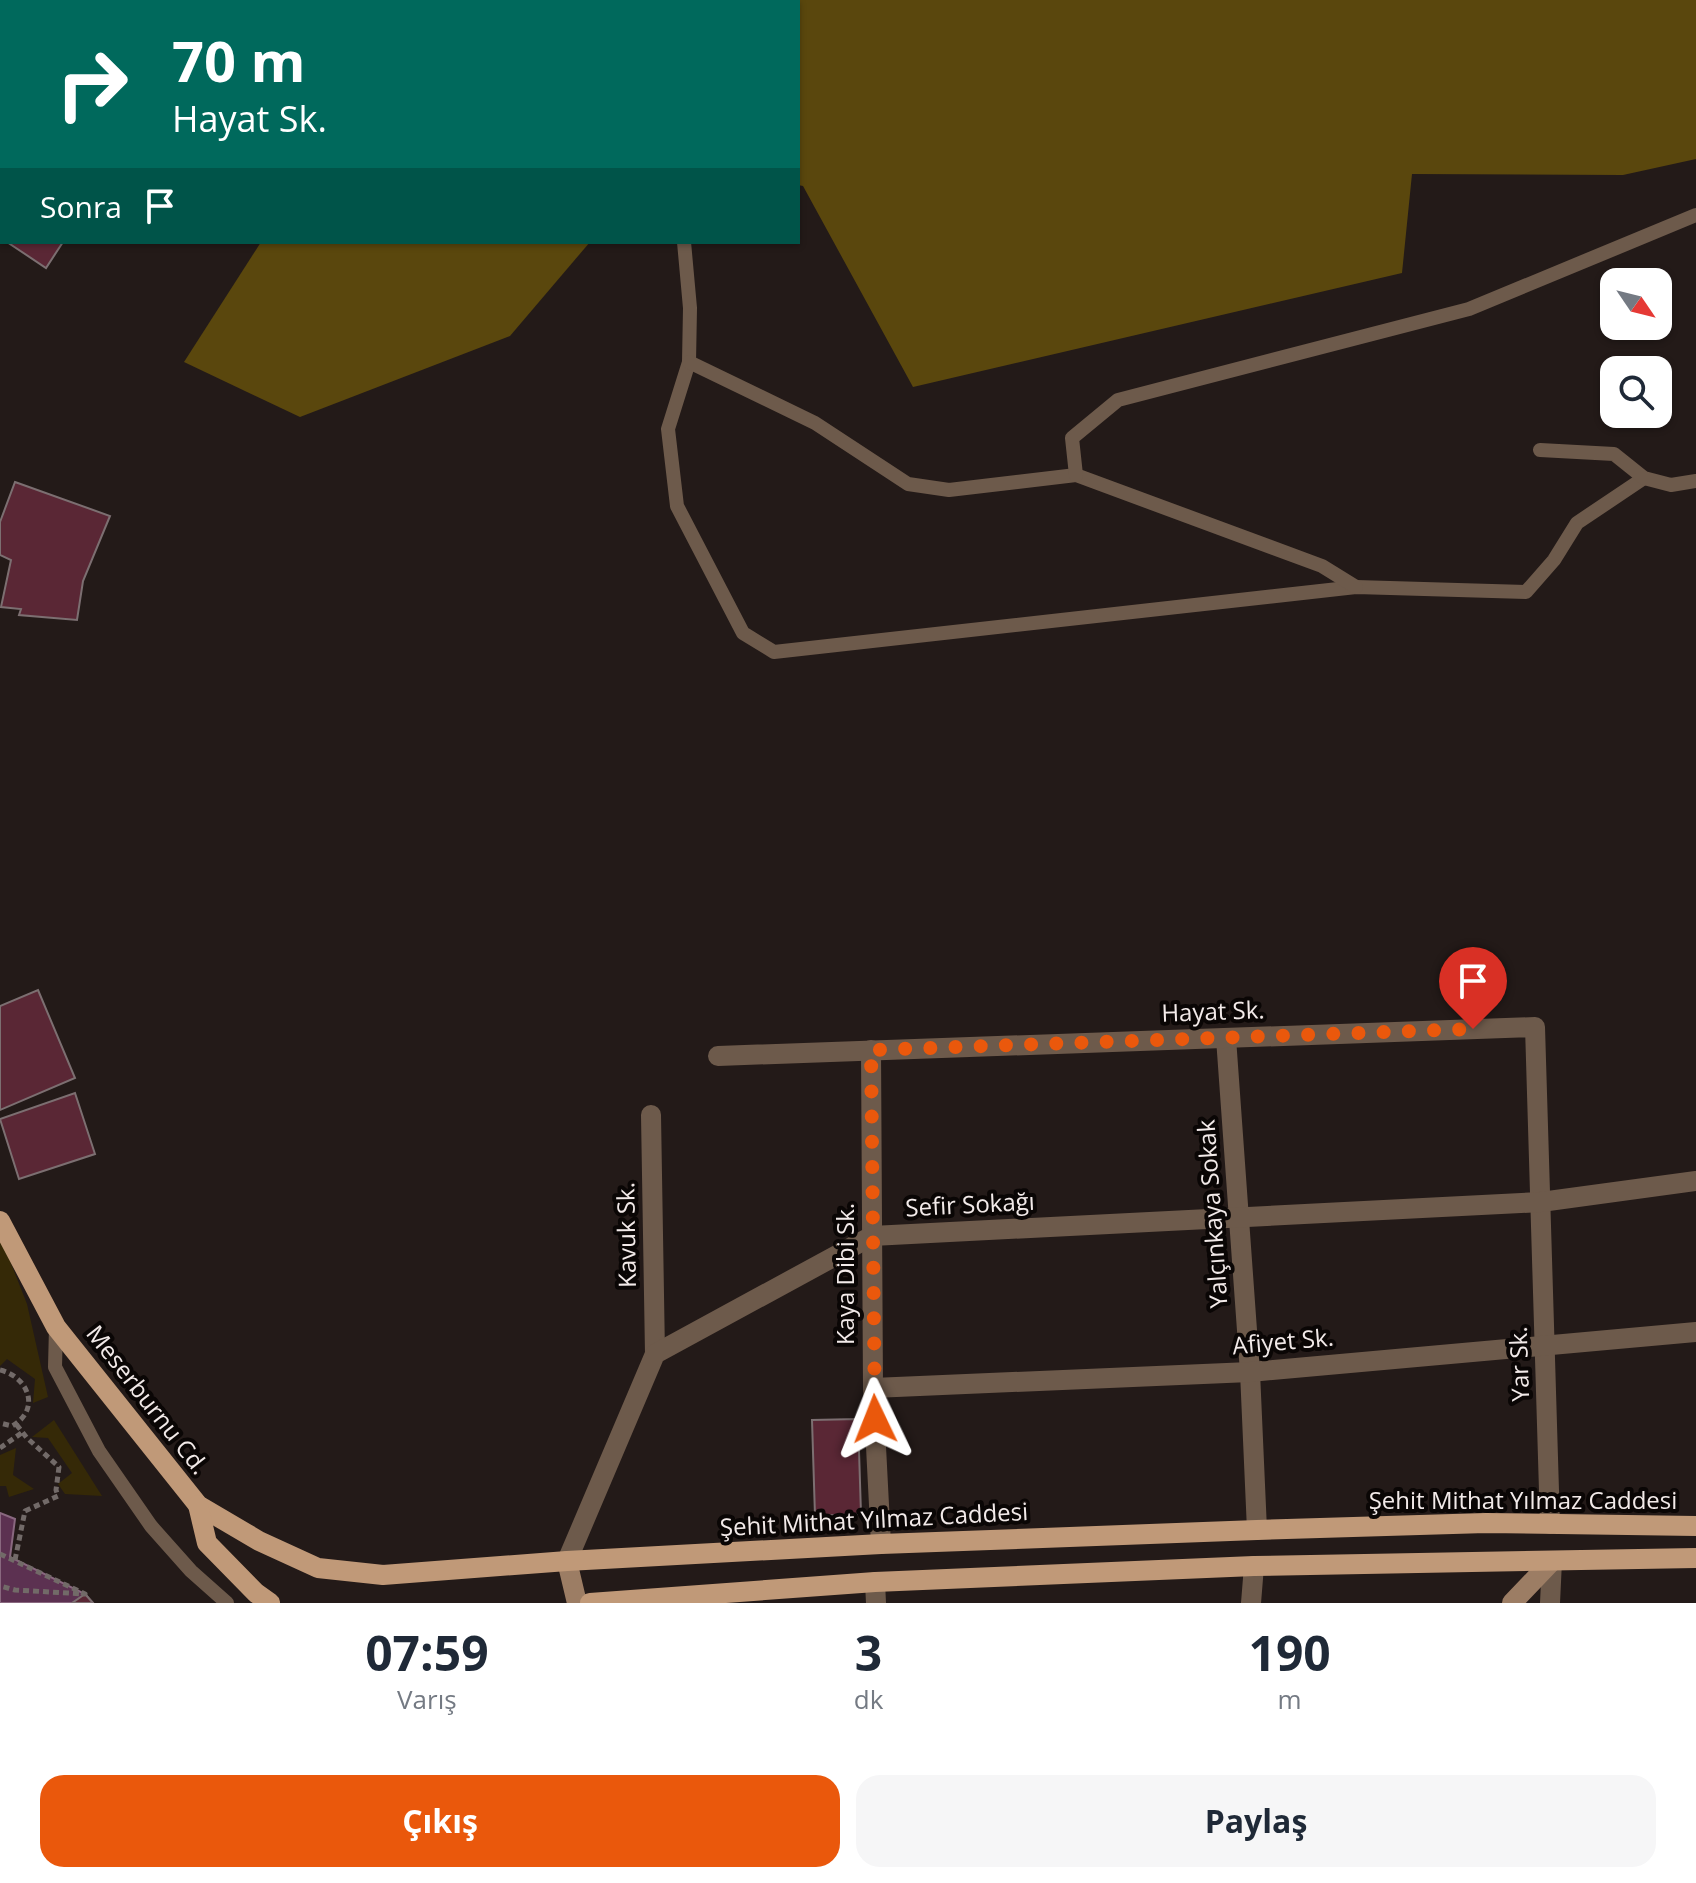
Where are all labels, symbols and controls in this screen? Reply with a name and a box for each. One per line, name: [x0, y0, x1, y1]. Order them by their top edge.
text: 70 m: [172, 22, 306, 98]
icon: right: [40, 32, 144, 136]
text: Hayat Sk.: [172, 94, 327, 143]
icon: arrive: [138, 184, 182, 228]
text: Sonra: [40, 186, 122, 227]
north arrow: [1600, 268, 1672, 340]
map controls: [1600, 268, 1672, 428]
button: search: [1600, 356, 1672, 428]
pin: [1439, 947, 1507, 1029]
icon: arrive: [1451, 959, 1495, 1003]
street label: Hayat Sk.: [1161, 992, 1265, 1029]
street label: Yalçınkaya Sokak: [1188, 1118, 1235, 1309]
street label: Kavuk Sk.: [608, 1182, 643, 1288]
street label: Sefir Sokağı: [904, 1184, 1035, 1223]
street label: Kaya Dibi Sk.: [828, 1203, 861, 1345]
street label: Meserburnu Cd.: [80, 1318, 217, 1480]
street label: Afiyet Sk.: [1231, 1320, 1335, 1361]
street label: Yar Sk.: [1501, 1326, 1536, 1402]
position arrow: [833, 1377, 917, 1461]
street label: Şehit Mithat Yılmaz Caddesi: [1369, 1483, 1677, 1516]
street label: Şehit Mithat Yılmaz Caddesi: [719, 1494, 1029, 1543]
text: 07:59: [365, 1620, 489, 1685]
text: 3: [855, 1620, 882, 1685]
text: 190: [1248, 1620, 1331, 1685]
text: Varış: [397, 1681, 457, 1717]
text: dk: [854, 1681, 883, 1717]
text: m: [1278, 1681, 1302, 1717]
button: Çıkış: [40, 1775, 840, 1867]
button: Paylaş: [856, 1775, 1656, 1867]

